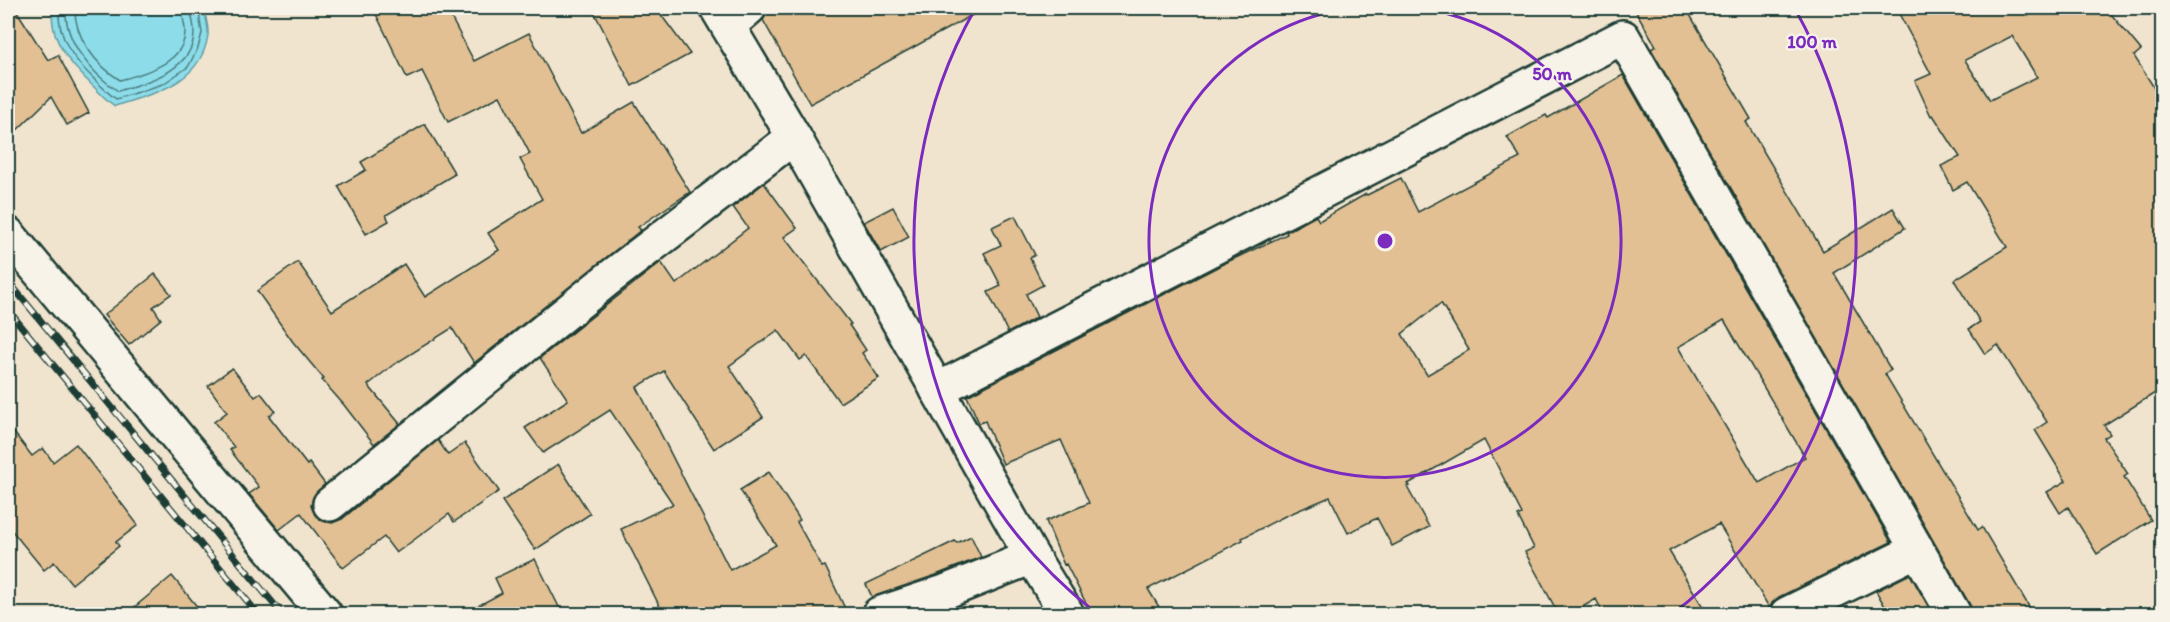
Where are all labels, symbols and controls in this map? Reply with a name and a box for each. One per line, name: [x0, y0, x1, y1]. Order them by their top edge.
text: 100 m: [1787, 31, 1838, 53]
text: 50 m: [1532, 63, 1573, 85]
centre of rings: [1375, 231, 1395, 251]

